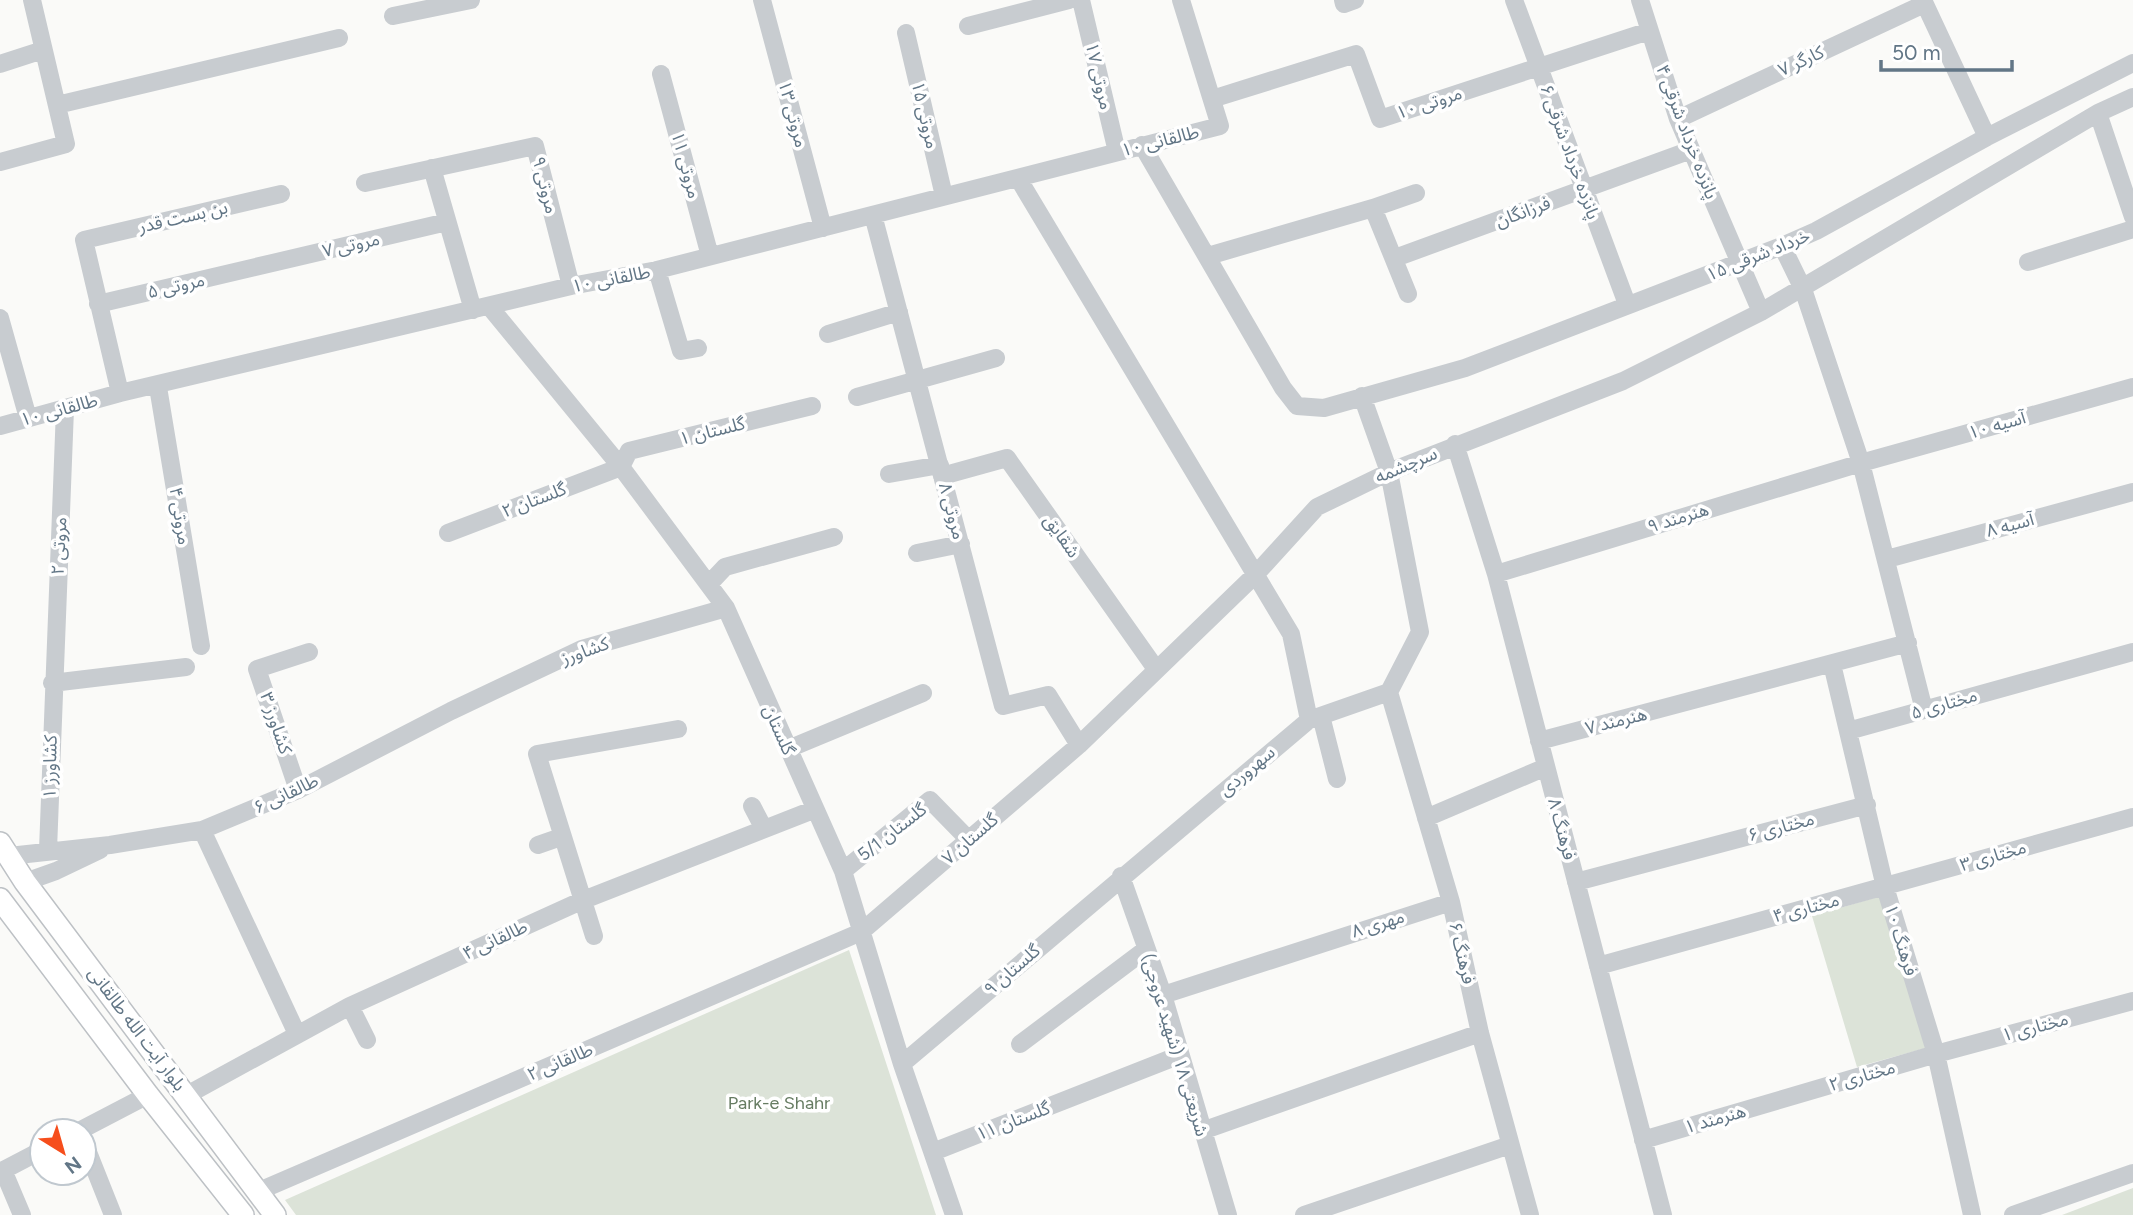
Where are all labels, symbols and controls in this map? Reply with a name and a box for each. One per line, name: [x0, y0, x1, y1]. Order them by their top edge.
scale bar: [1881, 28, 2012, 72]
street label: مروتی ۱۷: [1081, 40, 1117, 112]
text: 50 m: [1892, 40, 1941, 65]
street label: کارگر ۷: [1775, 41, 1828, 81]
street label: پانزده خرداد شرقی ۴: [1651, 62, 1723, 202]
street label: مروتی ۱۳: [774, 78, 812, 150]
street label: مروتی ۱۵: [907, 79, 943, 151]
street label: پانزده خرداد شرقی ۶: [1535, 81, 1605, 223]
street label: مروتی ۱۰: [1393, 82, 1465, 124]
street label: طالقانی ۱۰: [1119, 121, 1201, 161]
street label: مروتی ۱۱: [667, 129, 705, 201]
street label: مروتی ۹: [527, 154, 563, 216]
street label: فرزانگان: [1492, 192, 1554, 232]
street label: بن بست قدر: [135, 196, 230, 238]
street label: ۱۵ خرداد شرقی: [1703, 224, 1813, 286]
street label: مروتی ۷: [320, 228, 382, 262]
street label: طالقانی ۱۰: [570, 261, 652, 297]
street label: مروتی ۵: [145, 269, 207, 303]
street label: طالقانی ۱۰: [18, 389, 100, 431]
street label: آسیه ۱۰: [1966, 406, 2029, 444]
street label: گلستان ۱: [677, 412, 748, 450]
street label: سرچشمه: [1372, 442, 1441, 488]
street label: گلستان ۲: [499, 477, 570, 522]
street label: مروتی ۸: [934, 480, 970, 542]
street label: مروتی ۴: [165, 486, 195, 546]
street label: هنرمند ۹: [1645, 498, 1711, 538]
street label: آسیه ۸: [1984, 508, 2037, 542]
street label: شقایق: [1039, 510, 1085, 562]
street label: مروتی ۲: [46, 516, 72, 576]
street label: کشاورز: [557, 632, 612, 670]
street label: مختاری ۵: [1908, 684, 1980, 724]
street label: کشاورز ۳: [255, 689, 297, 757]
street label: گلستان: [758, 702, 800, 759]
street label: هنرمند ۷: [1583, 703, 1649, 739]
street label: کشاورز ۱: [38, 734, 62, 799]
street label: سهروردی: [1214, 741, 1280, 801]
street label: طالقانی ۶: [250, 769, 322, 819]
street label: فرهنگ ۸: [1543, 796, 1581, 862]
street label: گلستان 5/1: [853, 798, 931, 866]
street label: گلستان ۷: [937, 808, 1003, 869]
street label: مختاری ۶: [1745, 808, 1817, 846]
street label: مختاری ۳: [1957, 836, 2029, 876]
street label: مختاری ۴: [1770, 889, 1842, 927]
street label: فرهنگ ۱۰: [1880, 902, 1922, 978]
street label: مهری ۸: [1349, 906, 1407, 942]
street label: طالقانی ۴: [459, 915, 531, 965]
street label: فرهنگ ۶: [1444, 920, 1480, 986]
street label: گلستان ۹: [979, 939, 1045, 1000]
street label: شریعتی ۱۸ (شهید عروجی): [1137, 951, 1213, 1139]
street label: بلوار آیت الله طالقانی: [83, 963, 191, 1095]
street label: مختاری ۱: [1999, 1008, 2071, 1046]
street label: طالقانی ۲: [524, 1038, 596, 1086]
street label: مختاری ۲: [1826, 1056, 1898, 1096]
park label: Park-e Shahr: [728, 1092, 830, 1114]
street label: گلستان ۱۱: [973, 1097, 1054, 1145]
street label: هنرمند ۱: [1682, 1100, 1748, 1138]
north arrow: [28, 1117, 98, 1187]
text: N: [60, 1152, 86, 1179]

